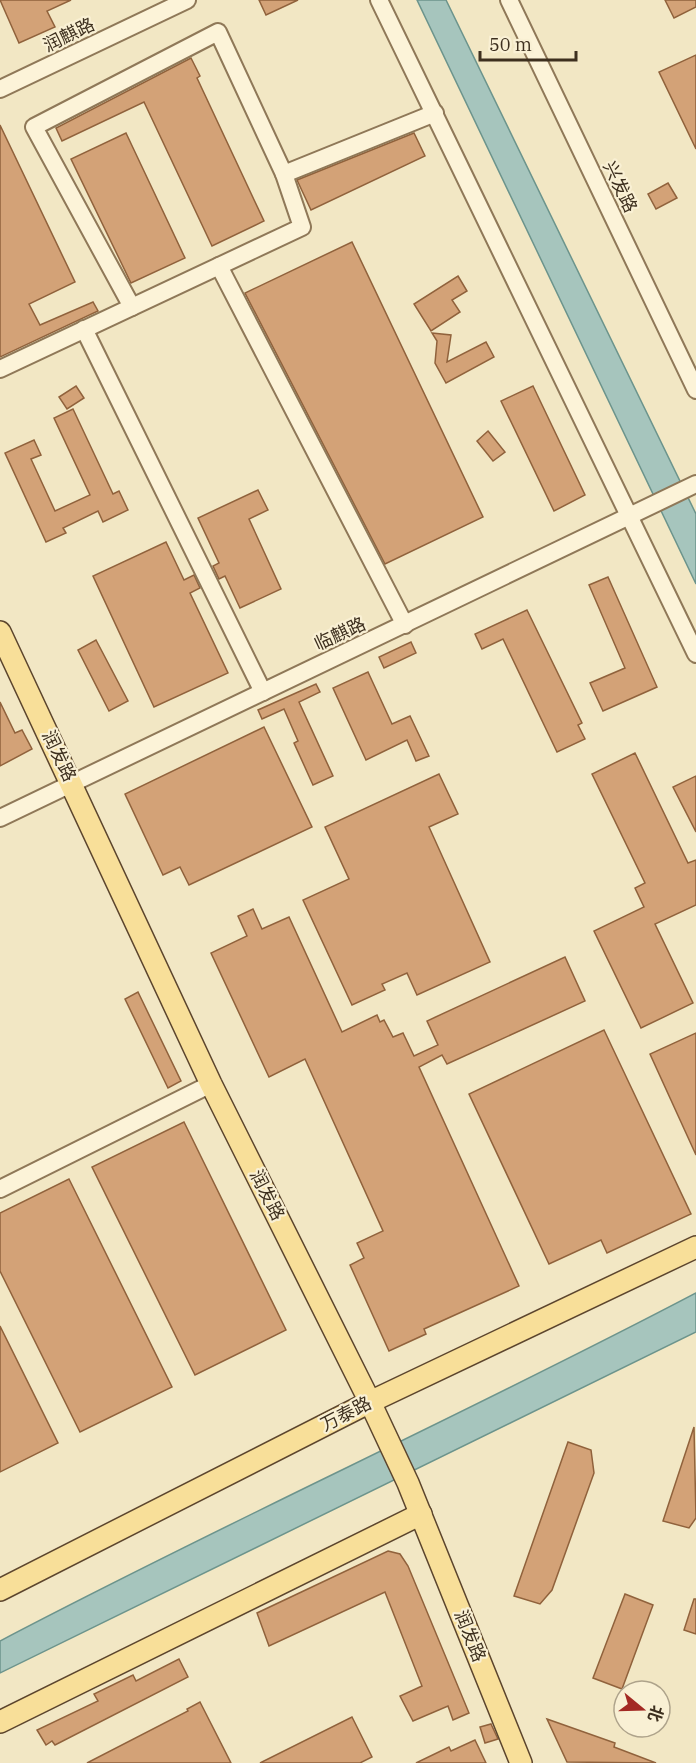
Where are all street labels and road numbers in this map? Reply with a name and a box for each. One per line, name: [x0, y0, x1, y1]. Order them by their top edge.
street label: 润麒路: [39, 12, 98, 57]
street label: 兴发路: [598, 157, 643, 216]
street label: 临麒路: [310, 612, 369, 655]
street label: 润发路: [37, 726, 82, 785]
street label: 润发路: [245, 1165, 290, 1224]
street label: 万泰路: [316, 1391, 375, 1436]
street label: 润发路: [450, 1606, 491, 1665]

